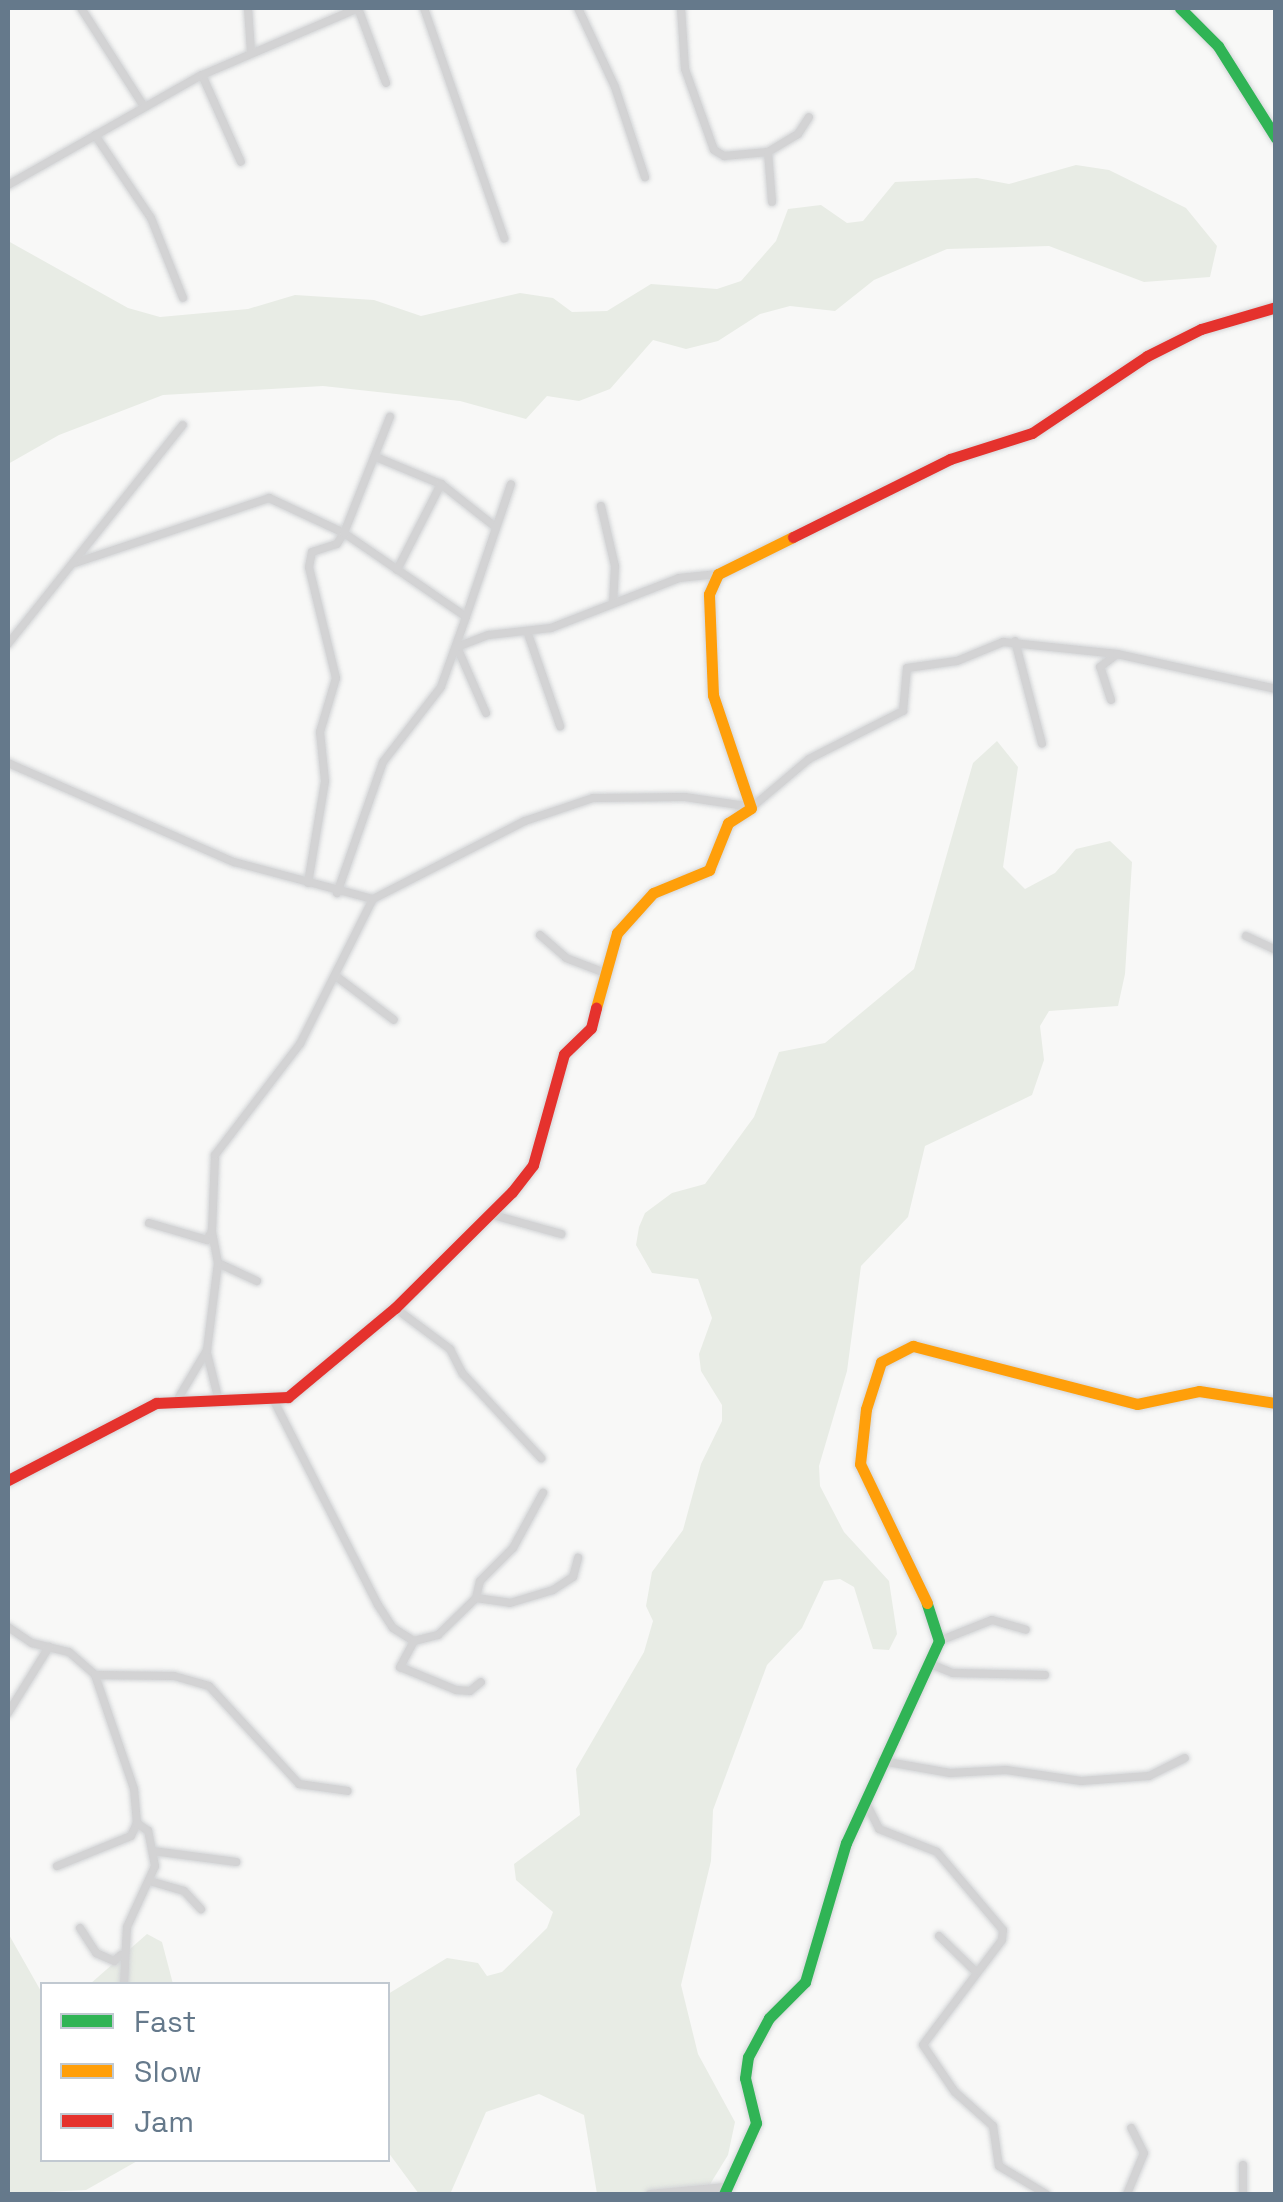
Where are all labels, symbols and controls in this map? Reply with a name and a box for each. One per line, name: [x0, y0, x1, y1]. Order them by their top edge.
legend: [40, 1982, 390, 2162]
text: Fast: [134, 2002, 196, 2041]
text: Slow: [134, 2052, 202, 2091]
text: Jam: [134, 2102, 194, 2141]

